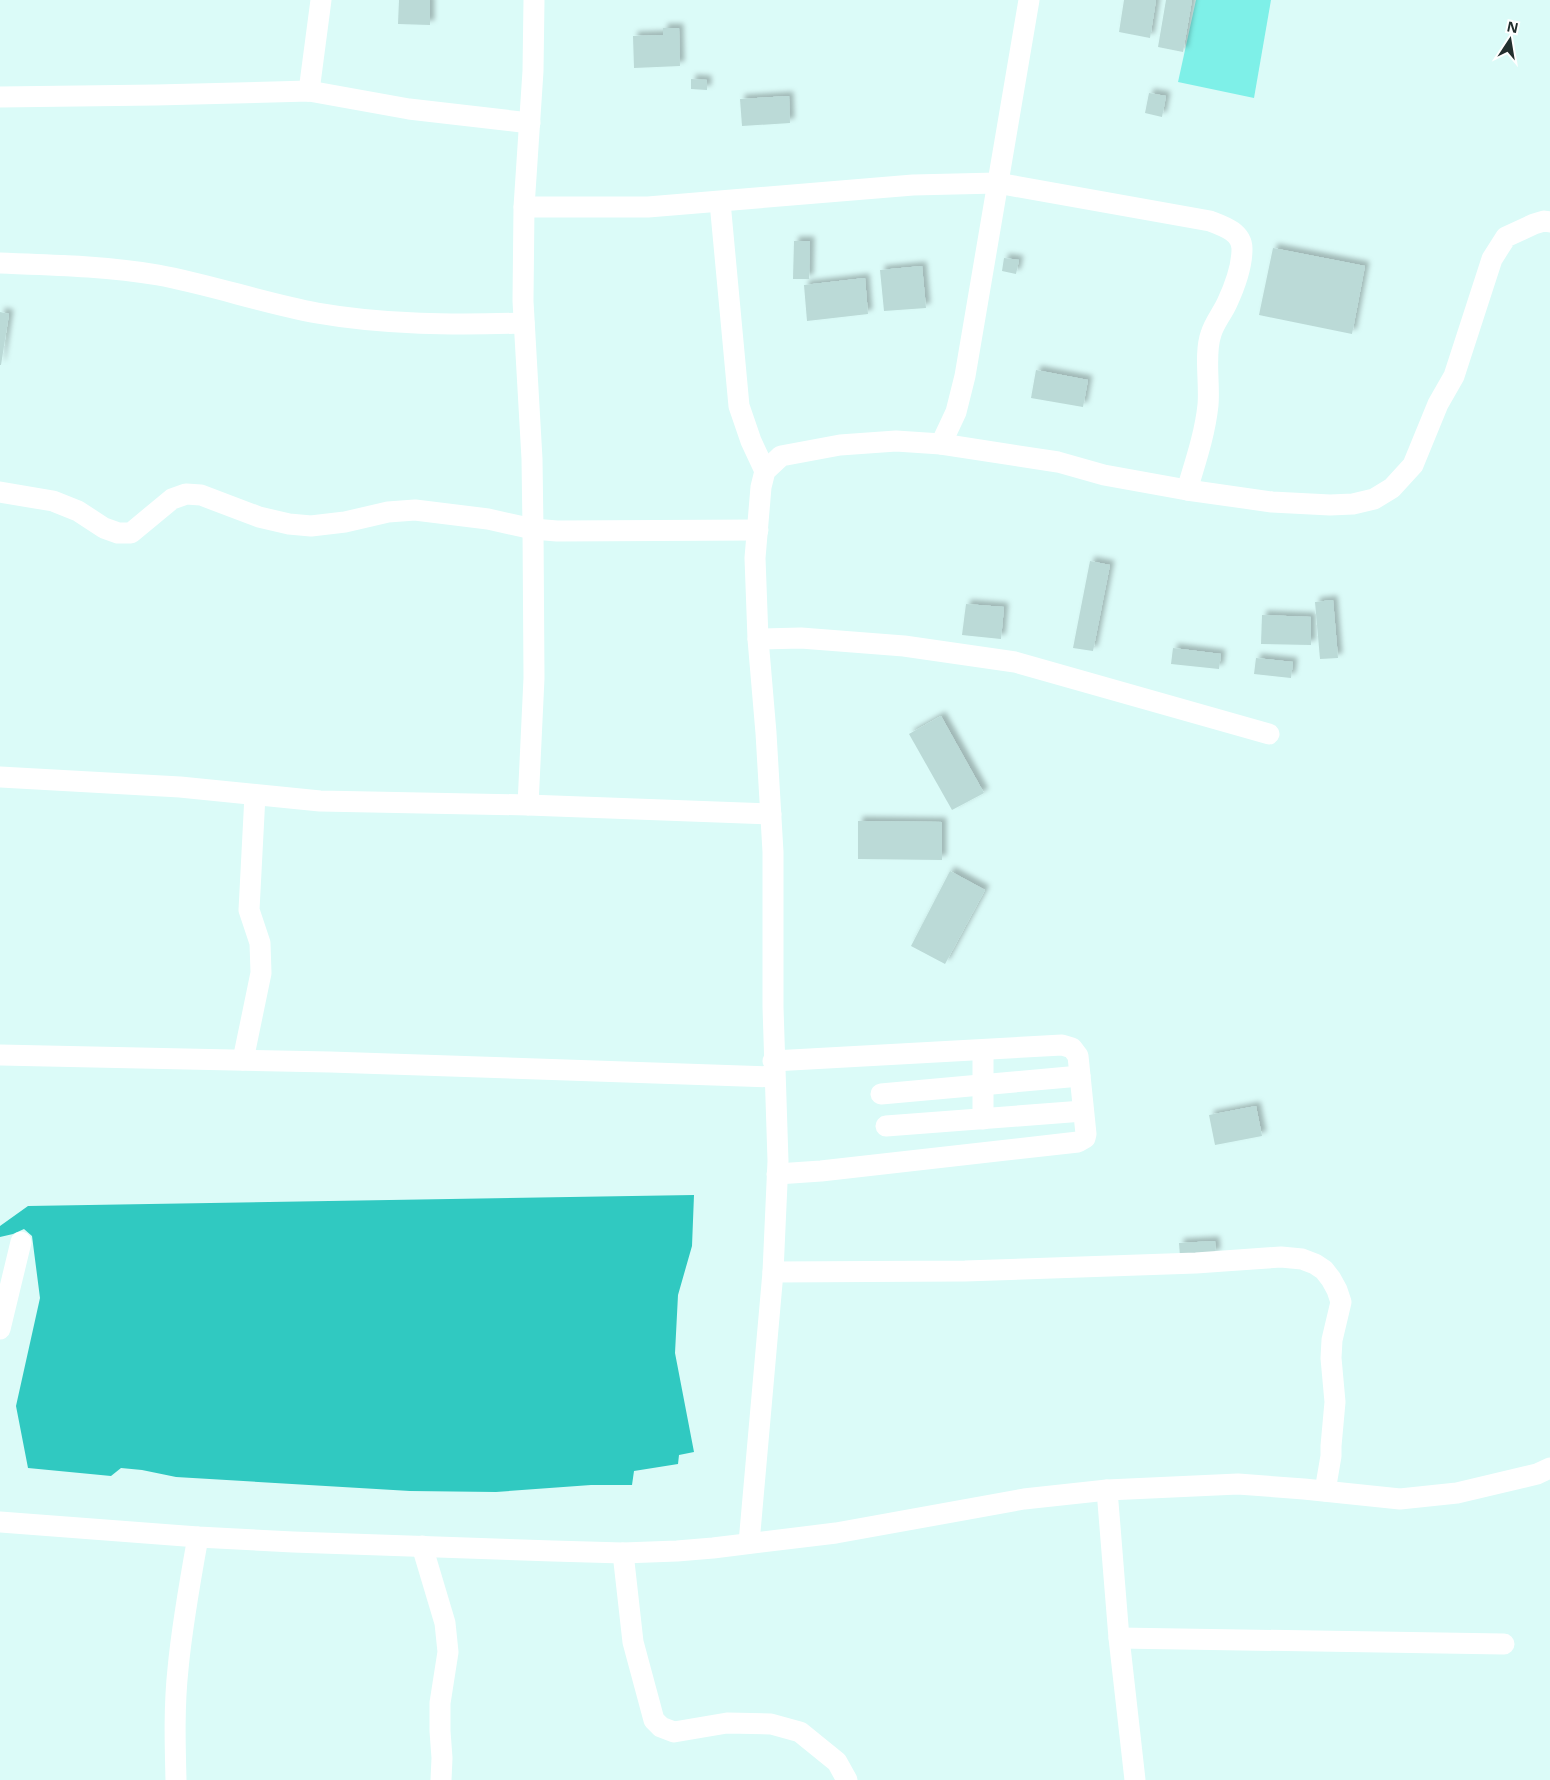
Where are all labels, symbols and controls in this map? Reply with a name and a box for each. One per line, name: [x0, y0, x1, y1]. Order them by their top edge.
north arrow: [1485, 15, 1535, 65]
text: N: [1505, 16, 1520, 37]

